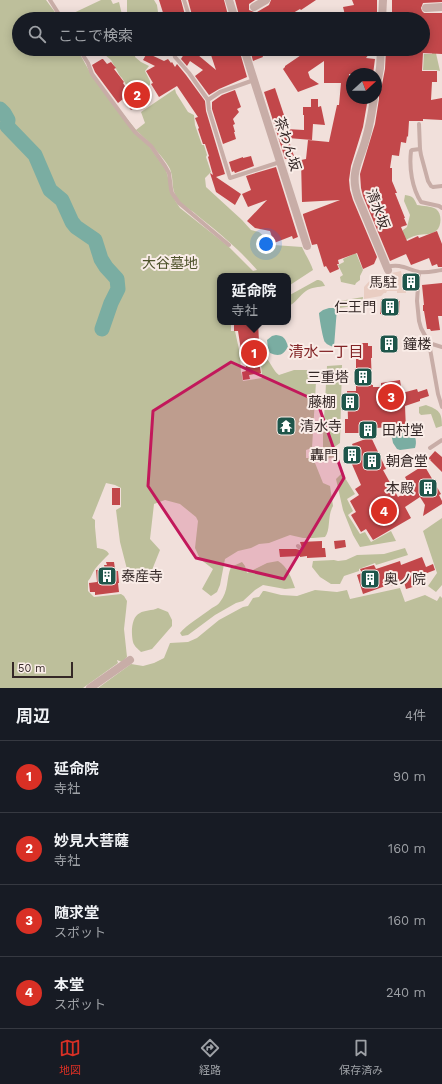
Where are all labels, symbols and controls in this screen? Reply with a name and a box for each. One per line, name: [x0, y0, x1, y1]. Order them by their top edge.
search box: [12, 12, 430, 56]
icon: search: [26, 23, 48, 45]
text: ここで検索: [58, 27, 133, 45]
north arrow: [346, 68, 382, 104]
pin: 2: [124, 80, 150, 110]
street label: 茶わん坂: [272, 115, 304, 173]
street label: 清水坂: [363, 187, 393, 231]
your location: [256, 234, 276, 254]
park label: 大谷墓地: [142, 255, 198, 271]
building icon: 馬駐: [400, 271, 422, 293]
popup: [217, 273, 291, 325]
place label: 馬駐: [369, 274, 397, 290]
text: 延命院: [231, 282, 277, 300]
building icon: 仁王門: [379, 296, 401, 318]
place label: 仁王門: [334, 299, 376, 315]
text: 寺社: [231, 303, 258, 318]
building icon: 鐘楼: [378, 333, 400, 355]
place label: 鐘楼: [403, 336, 432, 352]
pin: 1: [241, 338, 267, 368]
district label: 清水一丁目: [288, 343, 364, 361]
building icon: 三重塔: [352, 366, 374, 388]
place label: 三重塔: [307, 369, 349, 385]
pin: 3: [378, 382, 404, 412]
building icon: 藤棚: [339, 391, 361, 413]
place label: 藤棚: [308, 394, 336, 410]
temple icon: 清水寺: [275, 415, 297, 437]
place label: 清水寺: [300, 418, 342, 434]
building icon: 田村堂: [357, 419, 379, 441]
place label: 田村堂: [382, 422, 424, 438]
building icon: 轟門: [341, 444, 363, 466]
place label: 轟門: [310, 447, 338, 463]
building icon: 朝倉堂: [361, 450, 383, 472]
place label: 朝倉堂: [386, 453, 428, 469]
building icon: 本殿: [417, 477, 439, 499]
place label: 本殿: [386, 480, 414, 496]
pin: 4: [371, 496, 397, 526]
building icon: 泰産寺: [96, 565, 118, 587]
place label: 泰産寺: [121, 568, 163, 584]
building icon: 奥ノ院: [359, 568, 381, 590]
place label: 奥ノ院: [384, 571, 426, 587]
scale bar: [12, 660, 73, 679]
text: 50 m: [18, 662, 45, 675]
text: 周辺: [16, 706, 50, 726]
text: 4件: [405, 708, 426, 723]
text: 延命院: [54, 760, 99, 778]
text: 1: [26, 769, 32, 784]
text: 90 m: [393, 769, 426, 784]
text: 寺社: [54, 781, 80, 796]
text: 妙見大菩薩: [54, 832, 129, 850]
text: 2: [25, 841, 33, 856]
text: 160 m: [388, 841, 426, 856]
text: 寺社: [54, 853, 80, 868]
text: 随求堂: [54, 904, 99, 922]
text: 3: [25, 913, 33, 928]
text: 160 m: [388, 913, 426, 928]
text: スポット: [54, 925, 106, 940]
text: 本堂: [54, 976, 84, 994]
text: 4: [25, 985, 33, 1000]
text: 240 m: [386, 985, 426, 1000]
text: スポット: [54, 997, 106, 1012]
tab: 地図: [59, 1037, 81, 1077]
tab: 経路: [199, 1037, 221, 1077]
tab: 保存済み: [339, 1037, 383, 1077]

